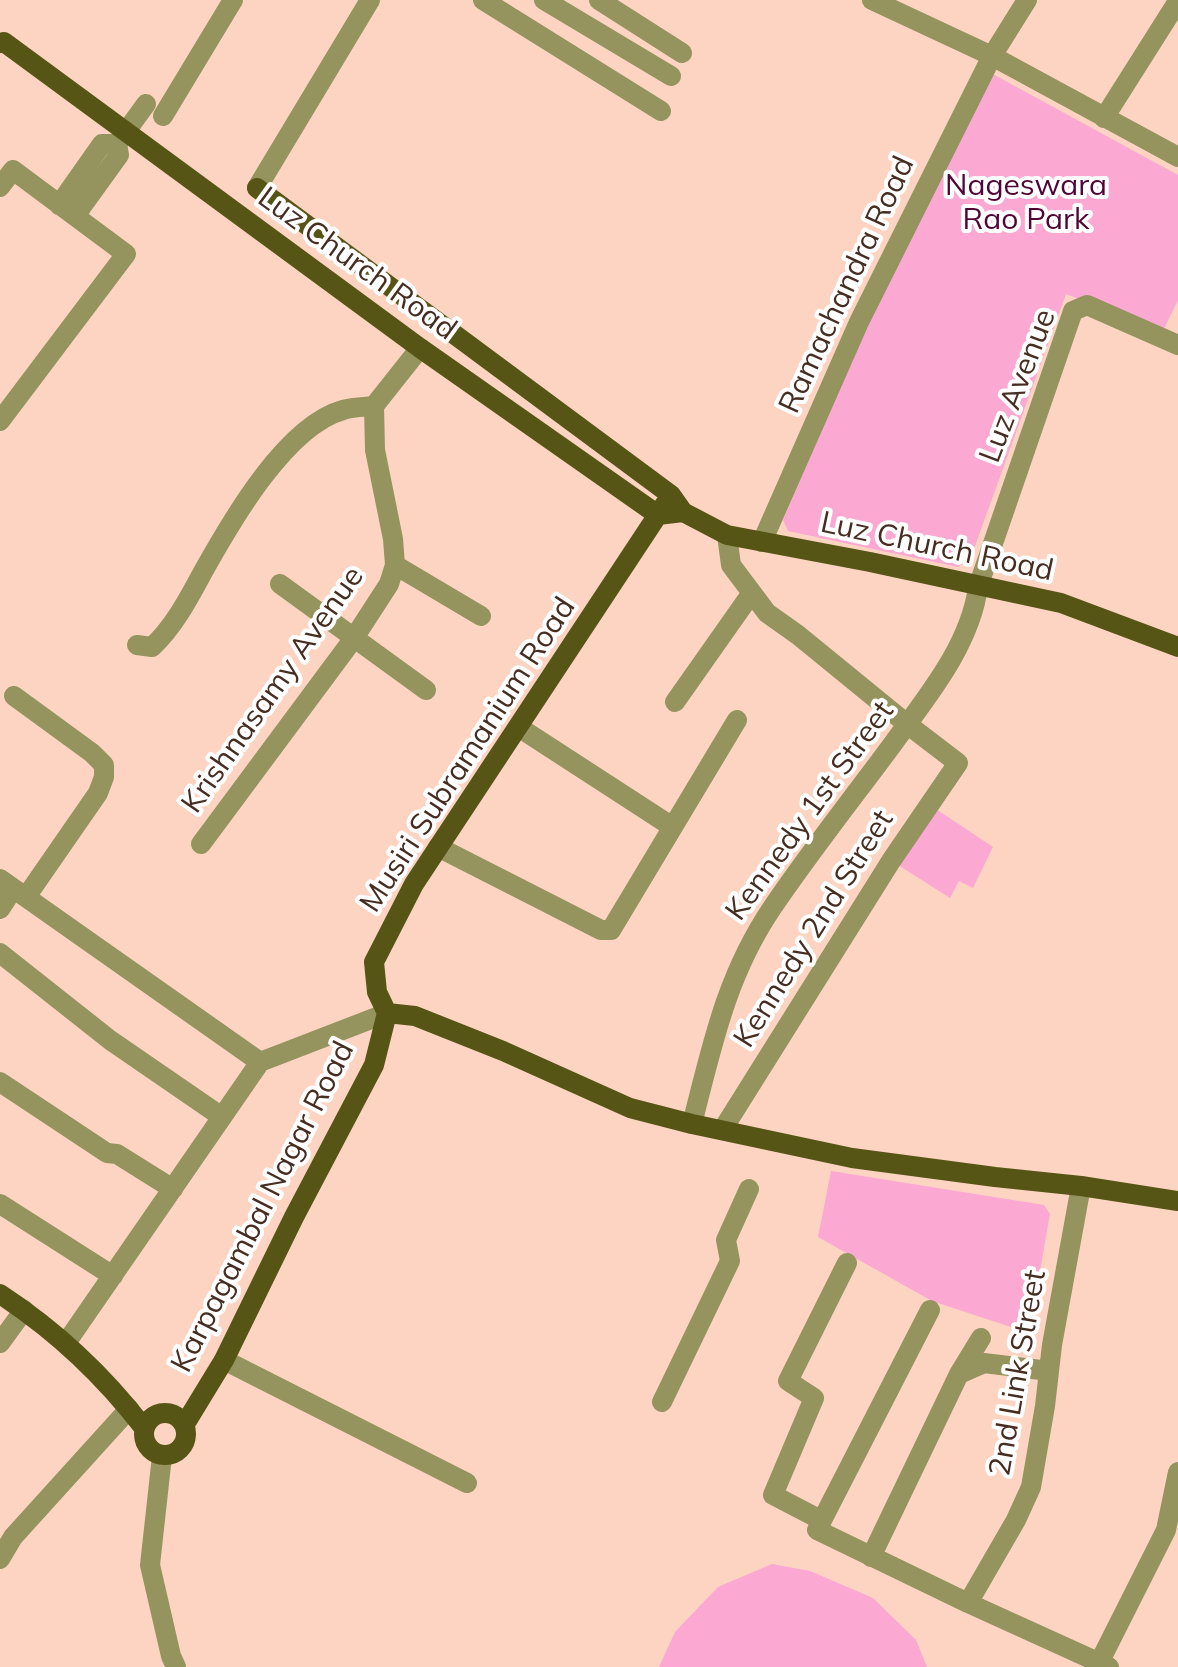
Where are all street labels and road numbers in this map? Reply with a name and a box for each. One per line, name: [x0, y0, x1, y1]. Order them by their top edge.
street label: Ramachandra Road: [772, 151, 922, 419]
street label: Luz Church Road: [251, 180, 463, 348]
street label: Luz Avenue: [972, 304, 1064, 468]
street label: Luz Church Road: [818, 505, 1056, 589]
street label: Krishnasamy Avenue: [174, 560, 372, 820]
street label: Musiri Subramanium Road: [353, 591, 583, 919]
street label: Kennedy 1st Street: [718, 694, 902, 928]
street label: Kennedy 2nd Street: [727, 804, 901, 1054]
street label: Karpagambal Nagar Road: [164, 1036, 362, 1378]
street label: 2nd Link Street: [982, 1267, 1054, 1479]

